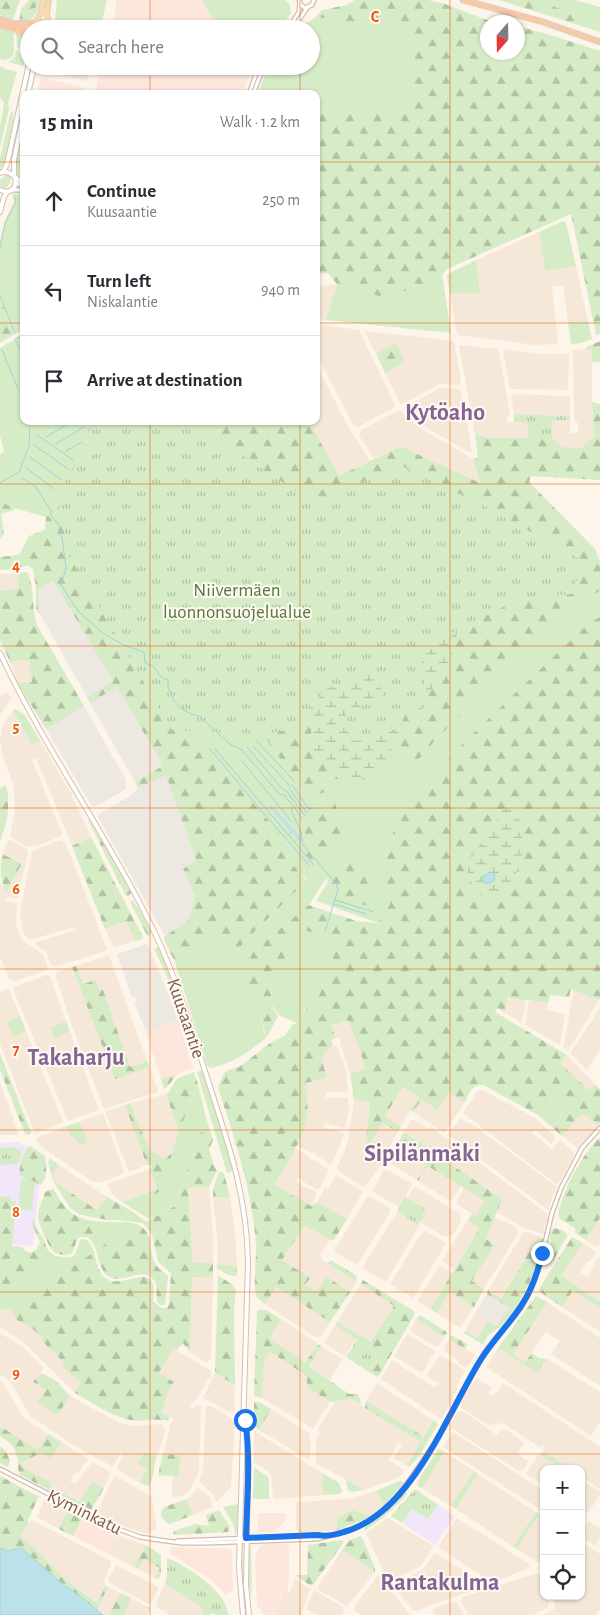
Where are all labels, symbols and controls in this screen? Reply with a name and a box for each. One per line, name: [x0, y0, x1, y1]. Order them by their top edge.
text: C: [371, 9, 380, 25]
north arrow: [480, 15, 525, 60]
search box: [20, 20, 320, 75]
icon: search: [38, 34, 66, 62]
text: Search here: [78, 38, 164, 57]
text: 15 min: [40, 112, 93, 133]
text: Walk · 1.2 km: [220, 114, 300, 130]
text: Continue: [87, 182, 156, 201]
icon: ahead: [40, 187, 68, 215]
text: 250 m: [262, 192, 300, 208]
text: Kuusaantie: [87, 204, 157, 220]
text: Turn left: [87, 272, 151, 291]
icon: left: [40, 277, 68, 305]
text: 940 m: [261, 282, 300, 298]
text: Niskalantie: [87, 294, 158, 310]
icon: arrive: [40, 367, 68, 395]
text: Arrive at destination: [87, 371, 243, 390]
district label: Kytöaho: [405, 401, 485, 425]
text: 4: [12, 558, 20, 574]
park label: Niivermäen luonnonsuojelualue: [163, 581, 311, 622]
text: 5: [13, 719, 20, 735]
text: 6: [12, 881, 20, 897]
street label: Kuusaantie: [163, 976, 208, 1061]
text: 7: [13, 1042, 20, 1058]
district label: Takaharju: [27, 1046, 125, 1070]
district label: Sipilänmäki: [364, 1142, 480, 1166]
text: 8: [12, 1204, 20, 1220]
route end: [531, 1242, 554, 1265]
text: 9: [12, 1365, 20, 1381]
route start: [234, 1409, 257, 1432]
map controls: [540, 1465, 585, 1600]
button: +: [540, 1465, 585, 1510]
street label: Kyminkatu: [44, 1486, 125, 1539]
button: −: [540, 1510, 585, 1555]
button: locate: [540, 1555, 585, 1600]
district label: Rantakulma: [380, 1571, 500, 1595]

